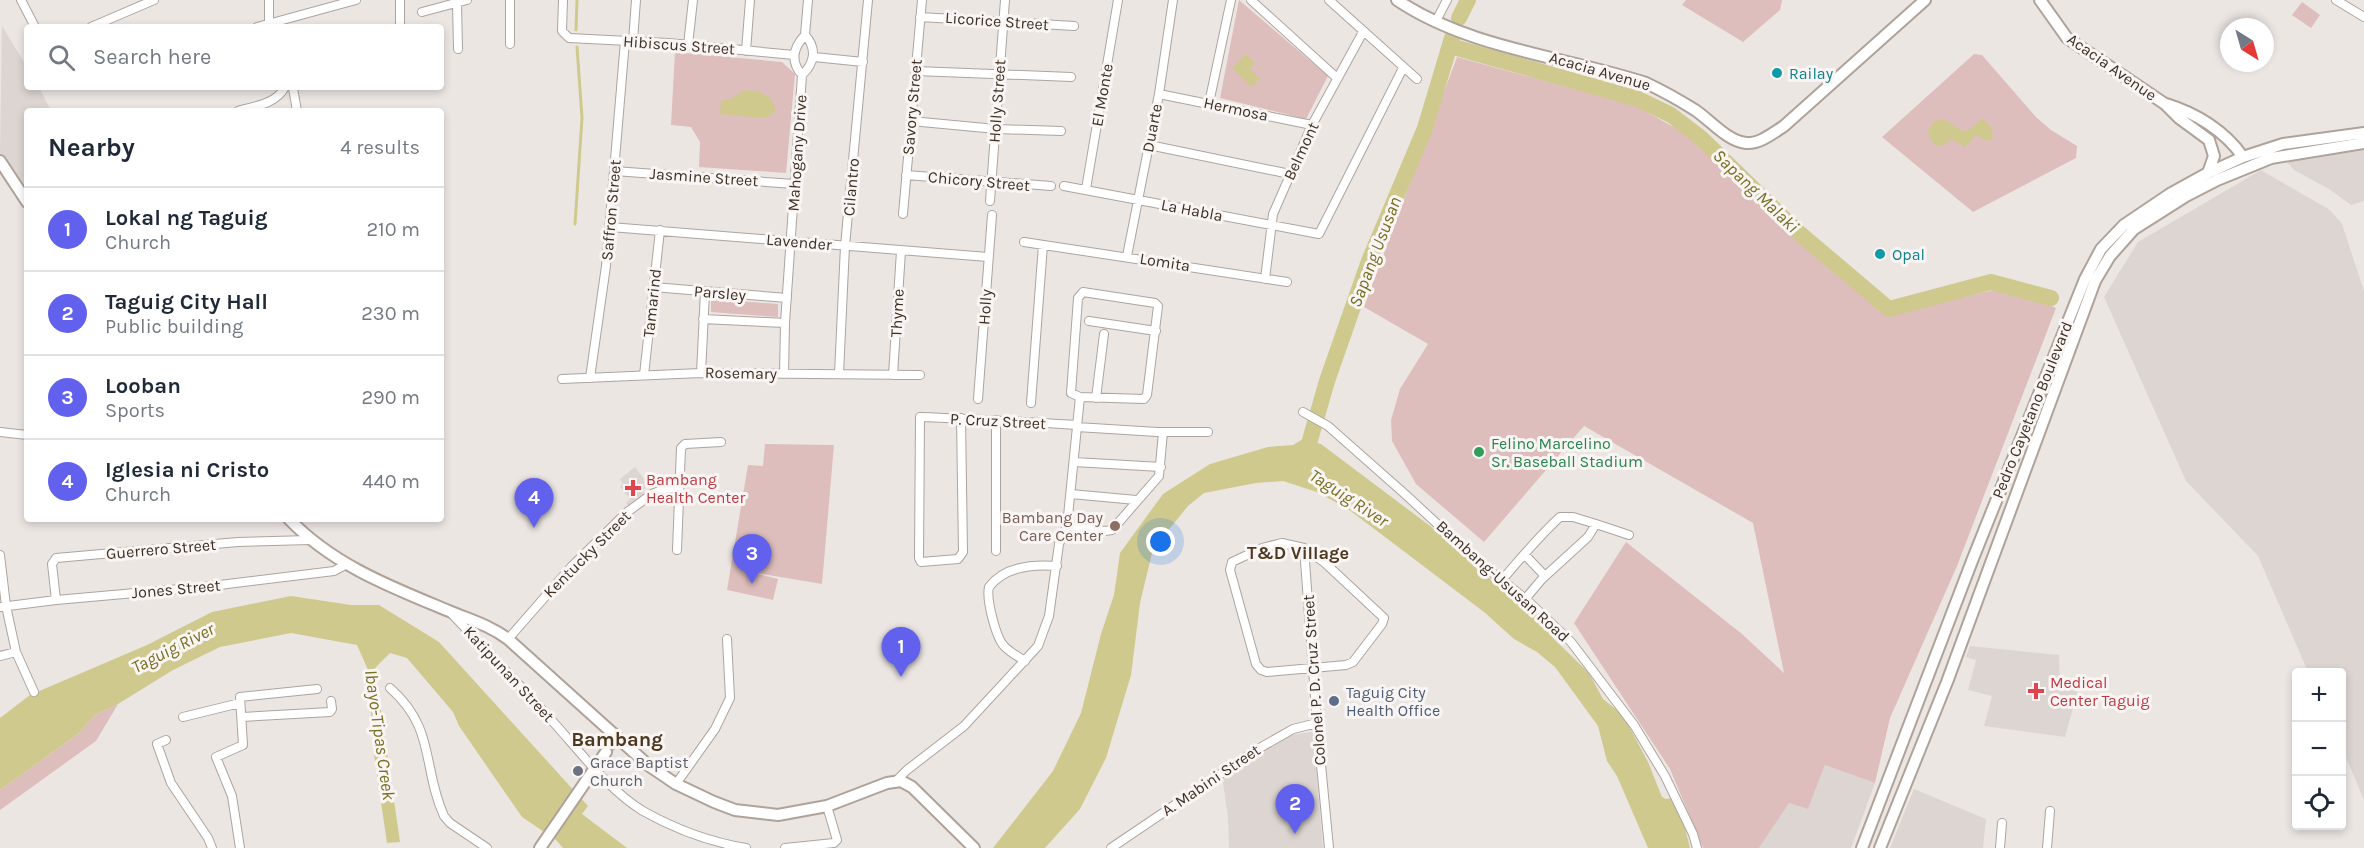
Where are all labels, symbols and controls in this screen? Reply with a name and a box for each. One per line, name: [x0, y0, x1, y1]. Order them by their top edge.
street label: Licorice Street: [944, 8, 1050, 34]
north arrow: [2220, 18, 2274, 72]
search box: [24, 24, 444, 90]
street label: Acacia Avenue: [2064, 29, 2160, 105]
street label: Hibiscus Street: [622, 32, 736, 58]
icon: search: [45, 41, 78, 74]
text: Search here: [93, 44, 211, 70]
street label: Acacia Avenue: [1547, 47, 1653, 95]
street label: Savory Street: [898, 58, 926, 156]
street label: Holly Street: [985, 59, 1009, 143]
street label: El Monte: [1087, 62, 1117, 128]
place label: Railay: [1789, 64, 1834, 83]
marker: Railay: [1770, 66, 1784, 80]
street label: Hermosa: [1202, 93, 1270, 125]
street label: Mahogany Drive: [783, 94, 811, 212]
street label: Duarte: [1138, 102, 1166, 154]
street label: Belmont: [1279, 119, 1323, 183]
text: Nearby: [48, 132, 135, 163]
text: 4 results: [340, 136, 420, 159]
water label: Sapang Malaki: [1709, 145, 1804, 237]
street label: Cilantro: [839, 157, 863, 217]
street label: Saffron Street: [597, 159, 625, 261]
street label: Jasmine Street: [649, 164, 759, 190]
street label: Chicory Street: [927, 167, 1031, 195]
water label: Sapang Ususan: [1344, 194, 1406, 310]
street label: La Habla: [1160, 195, 1224, 225]
text: Lokal ng Taguig: [105, 205, 268, 231]
text: 1: [64, 218, 71, 241]
text: 210 m: [366, 218, 420, 241]
street label: Lavender: [765, 230, 833, 254]
text: Church: [105, 231, 171, 254]
place label: Opal: [1892, 245, 1925, 264]
marker: Opal: [1873, 247, 1887, 261]
street label: Lomita: [1138, 249, 1192, 275]
street label: Tamarind: [639, 268, 665, 338]
street label: Parsley: [693, 281, 747, 305]
street label: Thyme: [886, 288, 908, 338]
street label: Holly: [974, 288, 996, 326]
text: Taguig City Hall: [105, 289, 268, 315]
text: 2: [61, 302, 74, 325]
text: 230 m: [361, 302, 420, 325]
text: Public building: [105, 315, 243, 338]
street label: Pedro Cayetano Boulevard: [1988, 319, 2076, 501]
street label: Rosemary: [705, 363, 778, 383]
text: Looban: [105, 373, 181, 399]
text: 3: [61, 386, 74, 409]
text: 290 m: [361, 386, 420, 409]
text: Sports: [105, 399, 165, 422]
street label: P. Cruz Street: [950, 409, 1046, 433]
place label: Felino Marcelino Sr. Baseball Stadium: [1491, 434, 1643, 471]
marker: Felino Marcelino Sr. Baseball Stadium: [1472, 445, 1486, 459]
text: Iglesia ni Cristo: [105, 457, 269, 483]
water label: Taguig River: [1305, 464, 1393, 532]
text: 4: [62, 470, 73, 493]
text: 440 m: [362, 470, 420, 493]
place label: Bambang Health Center: [646, 470, 746, 507]
pin: 4: [514, 478, 554, 528]
marker: Bambang Health Center: [624, 479, 642, 497]
text: Church: [105, 483, 171, 506]
street label: Kentucky Street: [539, 506, 635, 602]
place label: Bambang Day Care Center: [1002, 508, 1104, 545]
street label: Bambang-Ususan Road: [1433, 516, 1573, 646]
marker: Bambang Day Care Center: [1108, 519, 1122, 533]
your location: [1146, 527, 1175, 556]
pin: 3: [732, 534, 771, 584]
street label: Guerrero Street: [105, 535, 217, 563]
district label: T&D Village: [1247, 542, 1349, 564]
street label: Jones Street: [131, 576, 221, 602]
street label: Colonel P. D. Cruz Street: [1299, 594, 1329, 766]
water label: Taguig River: [128, 617, 219, 678]
street label: Katipunan Street: [460, 622, 558, 726]
pin: 1: [882, 628, 920, 677]
water label: Ibayo-Tipas Creek: [360, 668, 400, 802]
map controls: [2292, 668, 2346, 830]
button: +: [2292, 668, 2346, 722]
place label: Medical Center Taguig: [2050, 673, 2149, 710]
marker: Medical Center Taguig: [2027, 682, 2045, 700]
place label: Taguig City Health Office: [1346, 683, 1440, 720]
marker: Taguig City Health Office: [1327, 694, 1341, 708]
button: −: [2292, 722, 2346, 776]
district label: Bambang: [571, 728, 663, 751]
street label: A. Mabini Street: [1158, 740, 1264, 820]
place label: Grace Baptist Church: [590, 753, 688, 790]
marker: Grace Baptist Church: [571, 764, 585, 778]
button: locate: [2292, 776, 2346, 830]
pin: 2: [1276, 784, 1314, 834]

